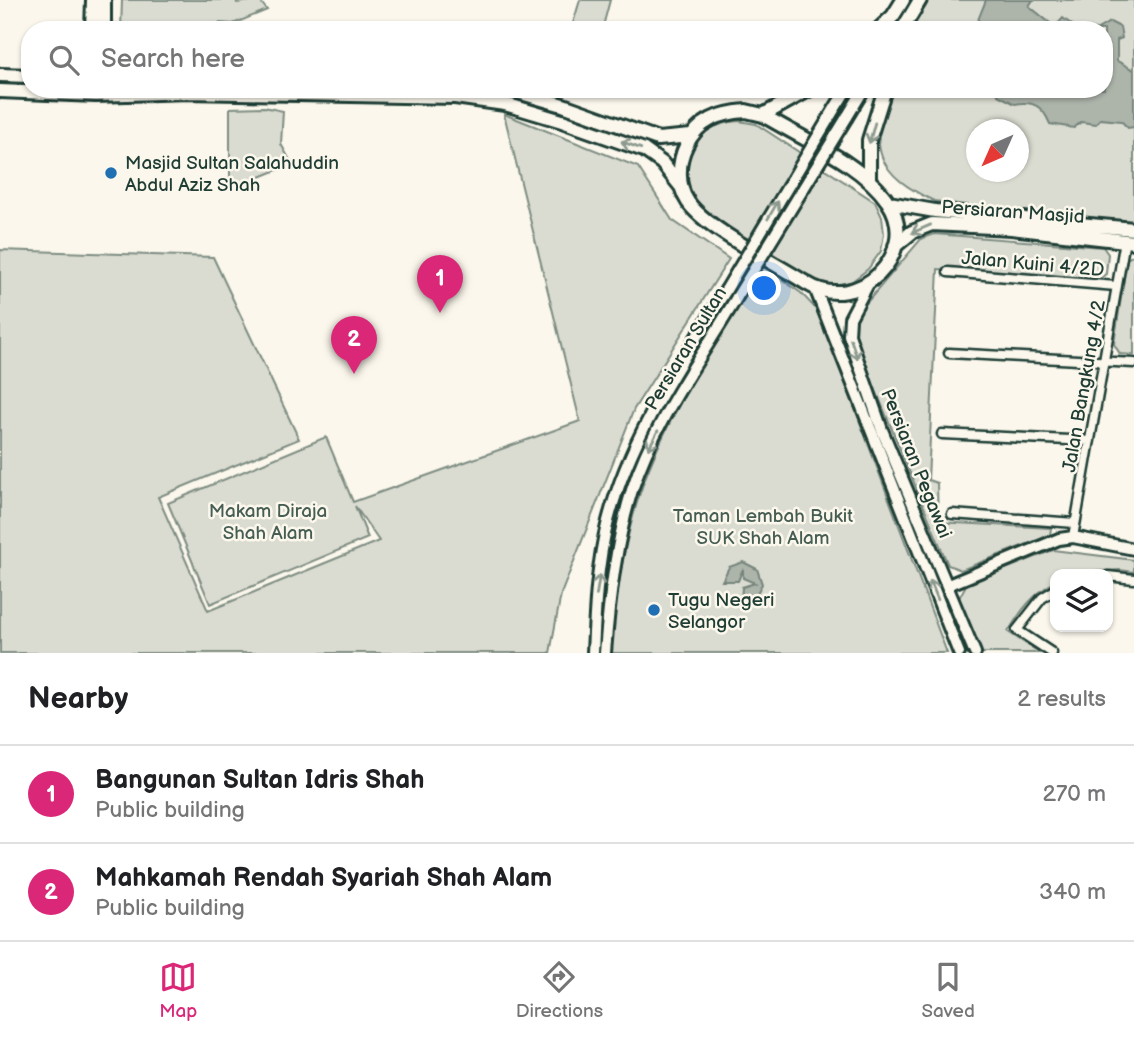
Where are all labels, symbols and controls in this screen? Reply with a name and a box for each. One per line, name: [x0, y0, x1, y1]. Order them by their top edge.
search box: [21, 21, 1113, 98]
icon: search: [45, 41, 83, 79]
text: Search here: [101, 44, 245, 75]
north arrow: [966, 119, 1029, 182]
one-way arrow: [865, 121, 878, 144]
one-way arrow: [620, 138, 642, 151]
place label: Masjid Sultan Salahuddin Abdul Aziz Shah: [125, 152, 339, 197]
marker: Masjid Sultan Salahuddin Abdul Aziz Shah: [103, 165, 119, 181]
street label: Persiaran Masjid: [941, 196, 1085, 229]
one-way arrow: [766, 200, 780, 220]
one-way arrow: [911, 223, 932, 236]
street label: Jalan Kuini 4/2D: [960, 247, 1105, 282]
pin: 1: [417, 255, 463, 313]
your location: [747, 271, 781, 305]
street label: Persiaran Sultan: [640, 283, 732, 415]
street label: Jalan Bangkung 4/2: [1058, 298, 1111, 474]
pin: 2: [331, 316, 377, 374]
one-way arrow: [849, 337, 861, 359]
street label: Persiaran Pegawai: [875, 386, 956, 542]
one-way arrow: [646, 430, 660, 450]
park label: Makam Diraja Shah Alam: [209, 500, 327, 545]
park label: Taman Lembah Bukit SUK Shah Alam: [673, 505, 853, 550]
map controls: [1050, 569, 1113, 632]
button: layers: [1050, 569, 1113, 632]
one-way arrow: [591, 574, 604, 597]
one-way arrow: [926, 579, 939, 601]
place label: Tugu Negeri Selangor: [668, 589, 774, 634]
marker: Tugu Negeri Selangor: [646, 602, 662, 618]
text: Nearby: [28, 681, 128, 717]
text: 2 results: [1017, 685, 1106, 713]
text: Bangunan Sultan Idris Shah: [95, 765, 424, 796]
text: 1: [46, 780, 56, 808]
text: 270 m: [1042, 780, 1106, 808]
text: Public building: [95, 796, 245, 824]
text: Mahkamah Rendah Syariah Shah Alam: [95, 863, 552, 894]
text: 2: [44, 878, 58, 906]
text: 340 m: [1039, 878, 1106, 906]
text: Public building: [95, 894, 245, 922]
tab: Map: [159, 958, 197, 1023]
tab: Directions: [516, 958, 603, 1023]
tab: Saved: [921, 958, 975, 1023]

